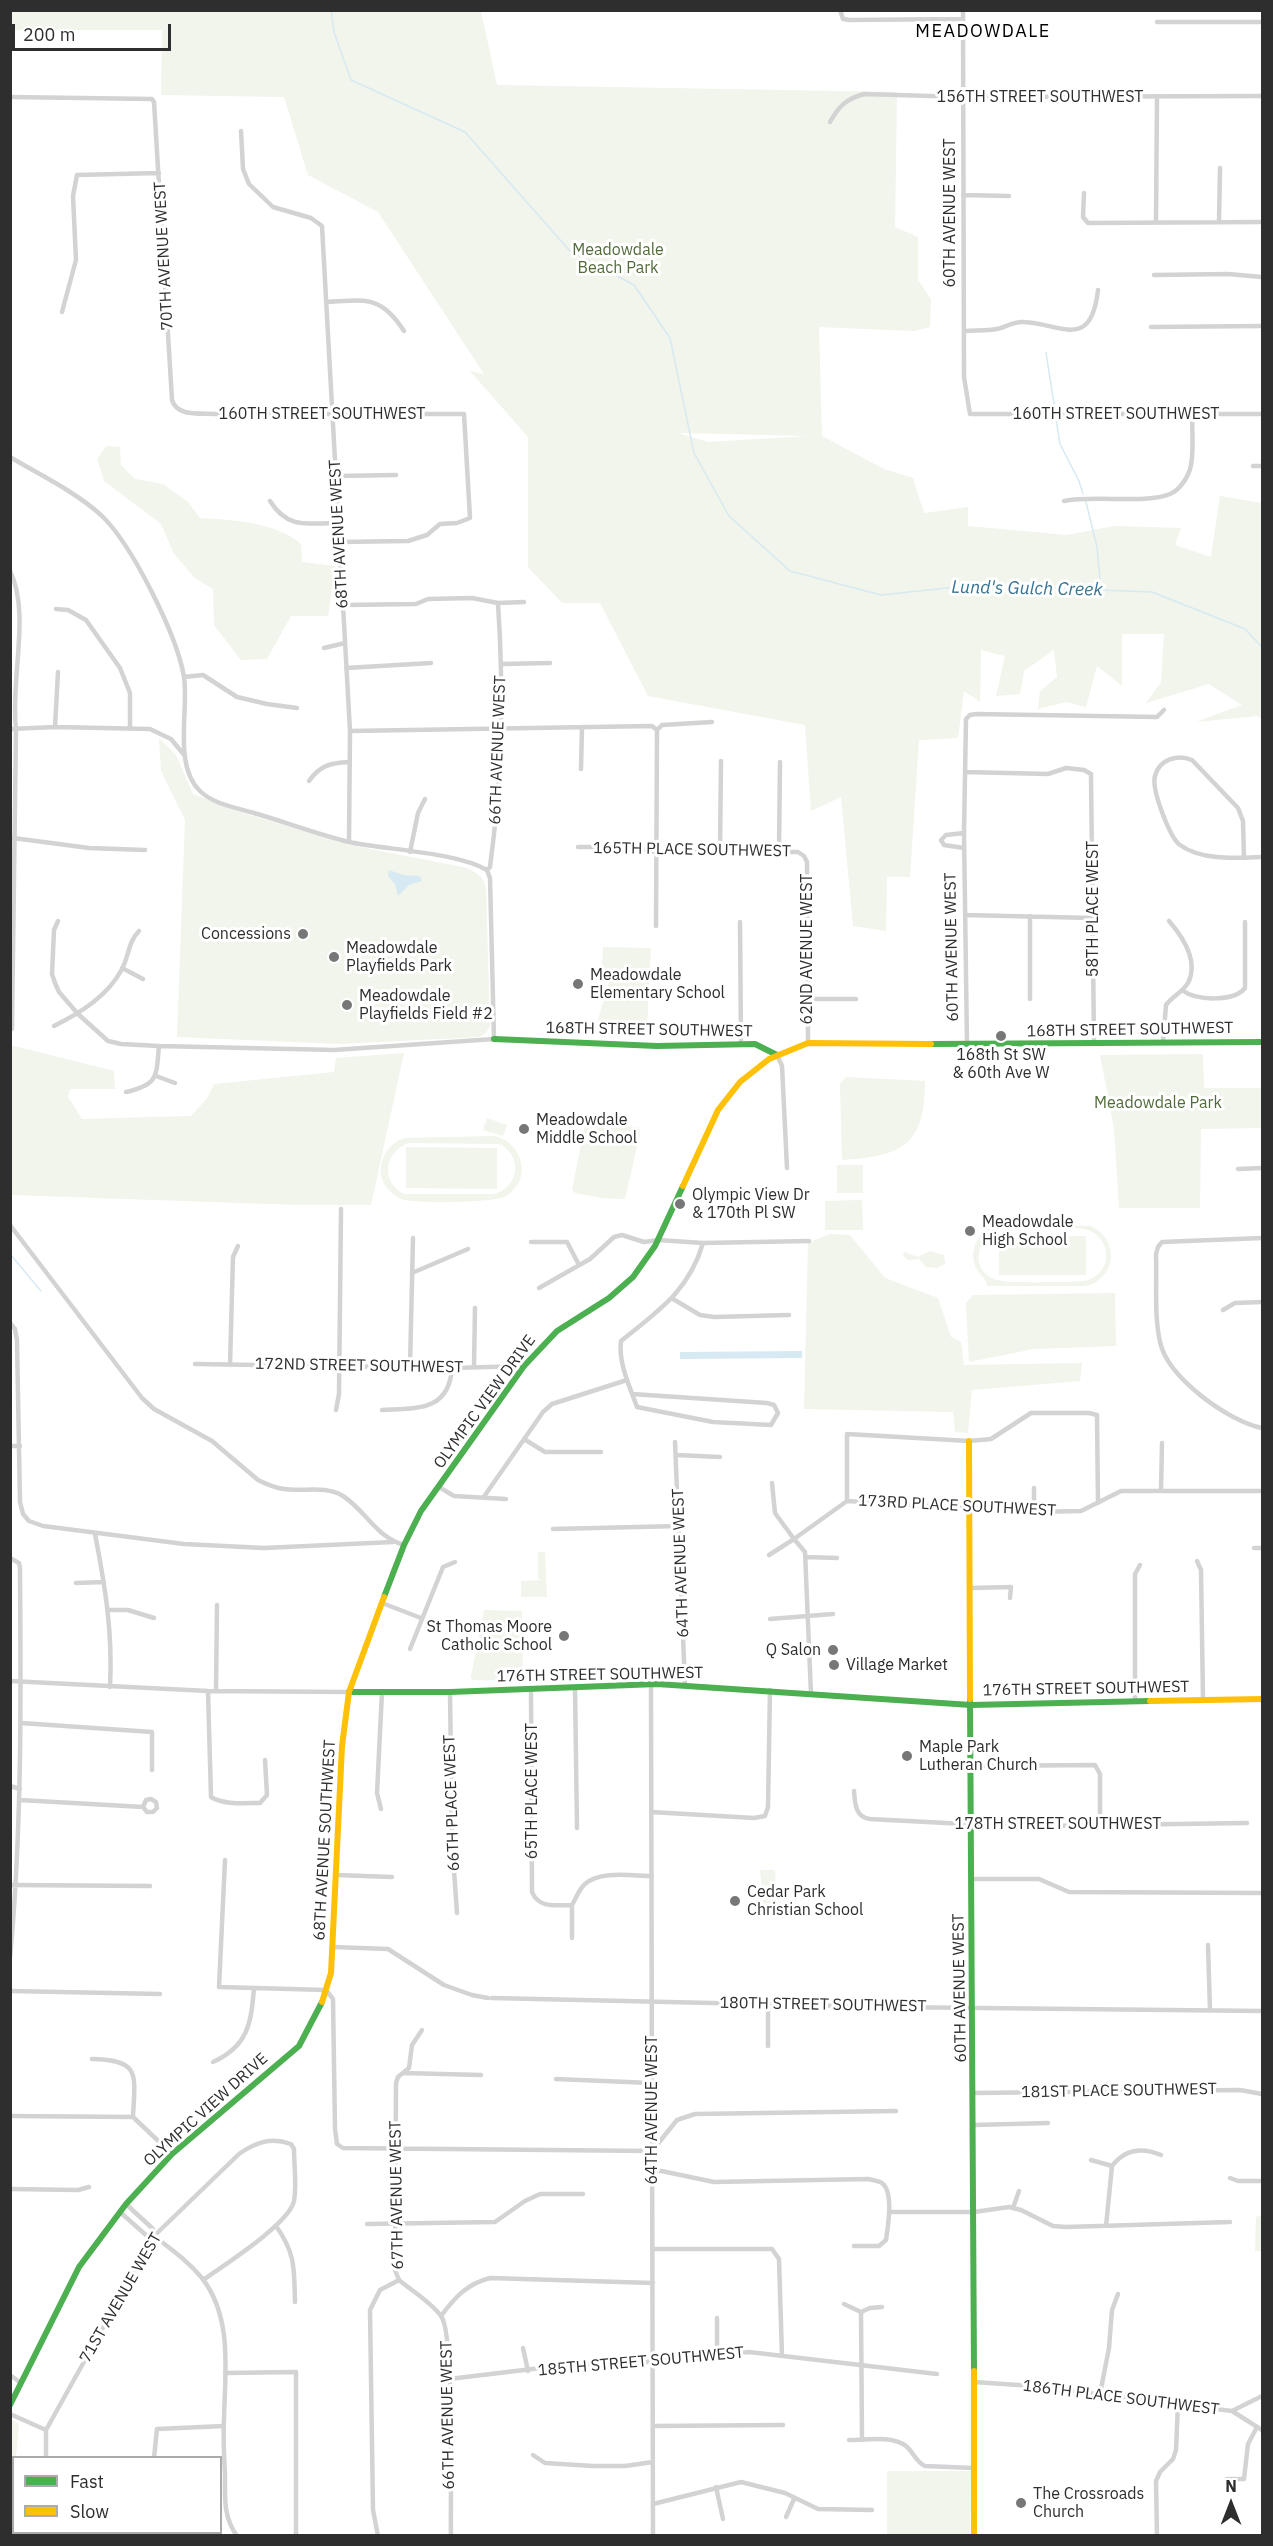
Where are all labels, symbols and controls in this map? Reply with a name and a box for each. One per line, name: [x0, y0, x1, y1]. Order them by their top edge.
scale bar: [15, 12, 174, 50]
district label: MEADOWDALE: [915, 21, 1051, 43]
text: 200 m: [23, 23, 75, 46]
street label: 156TH STREET SOUTHWEST: [937, 87, 1143, 107]
street label: 60TH AVENUE WEST: [940, 138, 960, 288]
street label: 70TH AVENUE WEST: [151, 181, 177, 331]
park label: Meadowdale Beach Park: [572, 240, 664, 278]
street label: 160TH STREET SOUTHWEST: [219, 404, 425, 424]
street label: 160TH STREET SOUTHWEST: [1013, 404, 1219, 424]
street label: 68TH AVENUE WEST: [326, 459, 352, 609]
water label: Lund's Gulch Creek: [951, 577, 1103, 601]
street label: 66TH AVENUE WEST: [486, 675, 510, 825]
street label: 165TH PLACE SOUTHWEST: [593, 839, 791, 861]
street label: 58TH PLACE WEST: [1083, 841, 1103, 977]
street label: 60TH AVENUE WEST: [941, 872, 963, 1022]
street label: 62ND AVENUE WEST: [797, 874, 817, 1024]
place label: Concessions: [201, 924, 291, 944]
marker: Concessions: [296, 927, 310, 941]
place label: Meadowdale Playfields Park: [346, 938, 452, 976]
marker: Meadowdale Playfields Park: [327, 950, 341, 964]
place label: Meadowdale Elementary School: [590, 965, 725, 1003]
marker: Meadowdale Elementary School: [571, 977, 585, 991]
place label: Meadowdale Playfields Field #2: [359, 986, 493, 1024]
marker: Meadowdale Playfields Field #2: [340, 998, 354, 1012]
street label: 168TH STREET SOUTHWEST: [545, 1019, 753, 1041]
street label: 168TH STREET SOUTHWEST: [1026, 1019, 1234, 1041]
marker: 168th St SW & 60th Ave W: [994, 1029, 1008, 1043]
place label: 168th St SW & 60th Ave W: [952, 1045, 1050, 1083]
park label: Meadowdale Park: [1094, 1093, 1222, 1113]
place label: Meadowdale Middle School: [536, 1110, 637, 1148]
marker: Meadowdale Middle School: [517, 1122, 531, 1136]
place label: Olympic View Dr & 170th Pl SW: [692, 1185, 810, 1223]
marker: Olympic View Dr & 170th Pl SW: [673, 1197, 687, 1211]
place label: Meadowdale High School: [982, 1212, 1074, 1250]
marker: Meadowdale High School: [963, 1224, 977, 1238]
street label: OLYMPIC VIEW DRIVE: [430, 1331, 540, 1473]
street label: 172ND STREET SOUTHWEST: [255, 1355, 463, 1377]
street label: 64TH AVENUE WEST: [669, 1488, 693, 1638]
street label: 173RD PLACE SOUTHWEST: [857, 1491, 1057, 1521]
place label: St Thomas Moore Catholic School: [427, 1617, 552, 1655]
marker: St Thomas Moore Catholic School: [557, 1629, 571, 1643]
place label: Q Salon: [766, 1640, 821, 1660]
marker: Q Salon: [826, 1643, 840, 1657]
place label: Village Market: [846, 1655, 948, 1675]
marker: Village Market: [827, 1658, 841, 1672]
street label: 176TH STREET SOUTHWEST: [496, 1664, 704, 1686]
street label: 176TH STREET SOUTHWEST: [982, 1678, 1190, 1700]
street label: 65TH PLACE WEST: [522, 1723, 542, 1859]
street label: 66TH PLACE WEST: [440, 1735, 464, 1871]
place label: Maple Park Lutheran Church: [919, 1737, 1038, 1775]
street label: 68TH AVENUE SOUTHWEST: [310, 1739, 340, 1941]
marker: Maple Park Lutheran Church: [900, 1749, 914, 1763]
street label: 178TH STREET SOUTHWEST: [955, 1814, 1161, 1834]
place label: Cedar Park Christian School: [747, 1882, 863, 1920]
marker: Cedar Park Christian School: [728, 1894, 742, 1908]
street label: 60TH AVENUE WEST: [949, 1913, 971, 2063]
street label: 180TH STREET SOUTHWEST: [719, 1994, 927, 2016]
street label: 64TH AVENUE WEST: [642, 2035, 662, 2185]
street label: OLYMPIC VIEW DRIVE: [140, 2049, 272, 2171]
street label: 181ST PLACE SOUTHWEST: [1021, 2080, 1217, 2102]
street label: 67TH AVENUE WEST: [386, 2120, 408, 2270]
street label: 71ST AVENUE WEST: [76, 2230, 166, 2366]
street label: 66TH AVENUE WEST: [437, 2340, 459, 2490]
street label: 185TH STREET SOUTHWEST: [537, 2343, 745, 2381]
street label: 186TH PLACE SOUTHWEST: [1022, 2376, 1220, 2420]
legend: [12, 2456, 222, 2534]
text: Fast: [70, 2470, 104, 2493]
north arrow: [1201, 2474, 1261, 2534]
text: N: [1225, 2476, 1237, 2496]
place label: The Crossroads Church: [1033, 2484, 1144, 2522]
marker: The Crossroads Church: [1014, 2496, 1028, 2510]
text: Slow: [70, 2500, 109, 2523]

